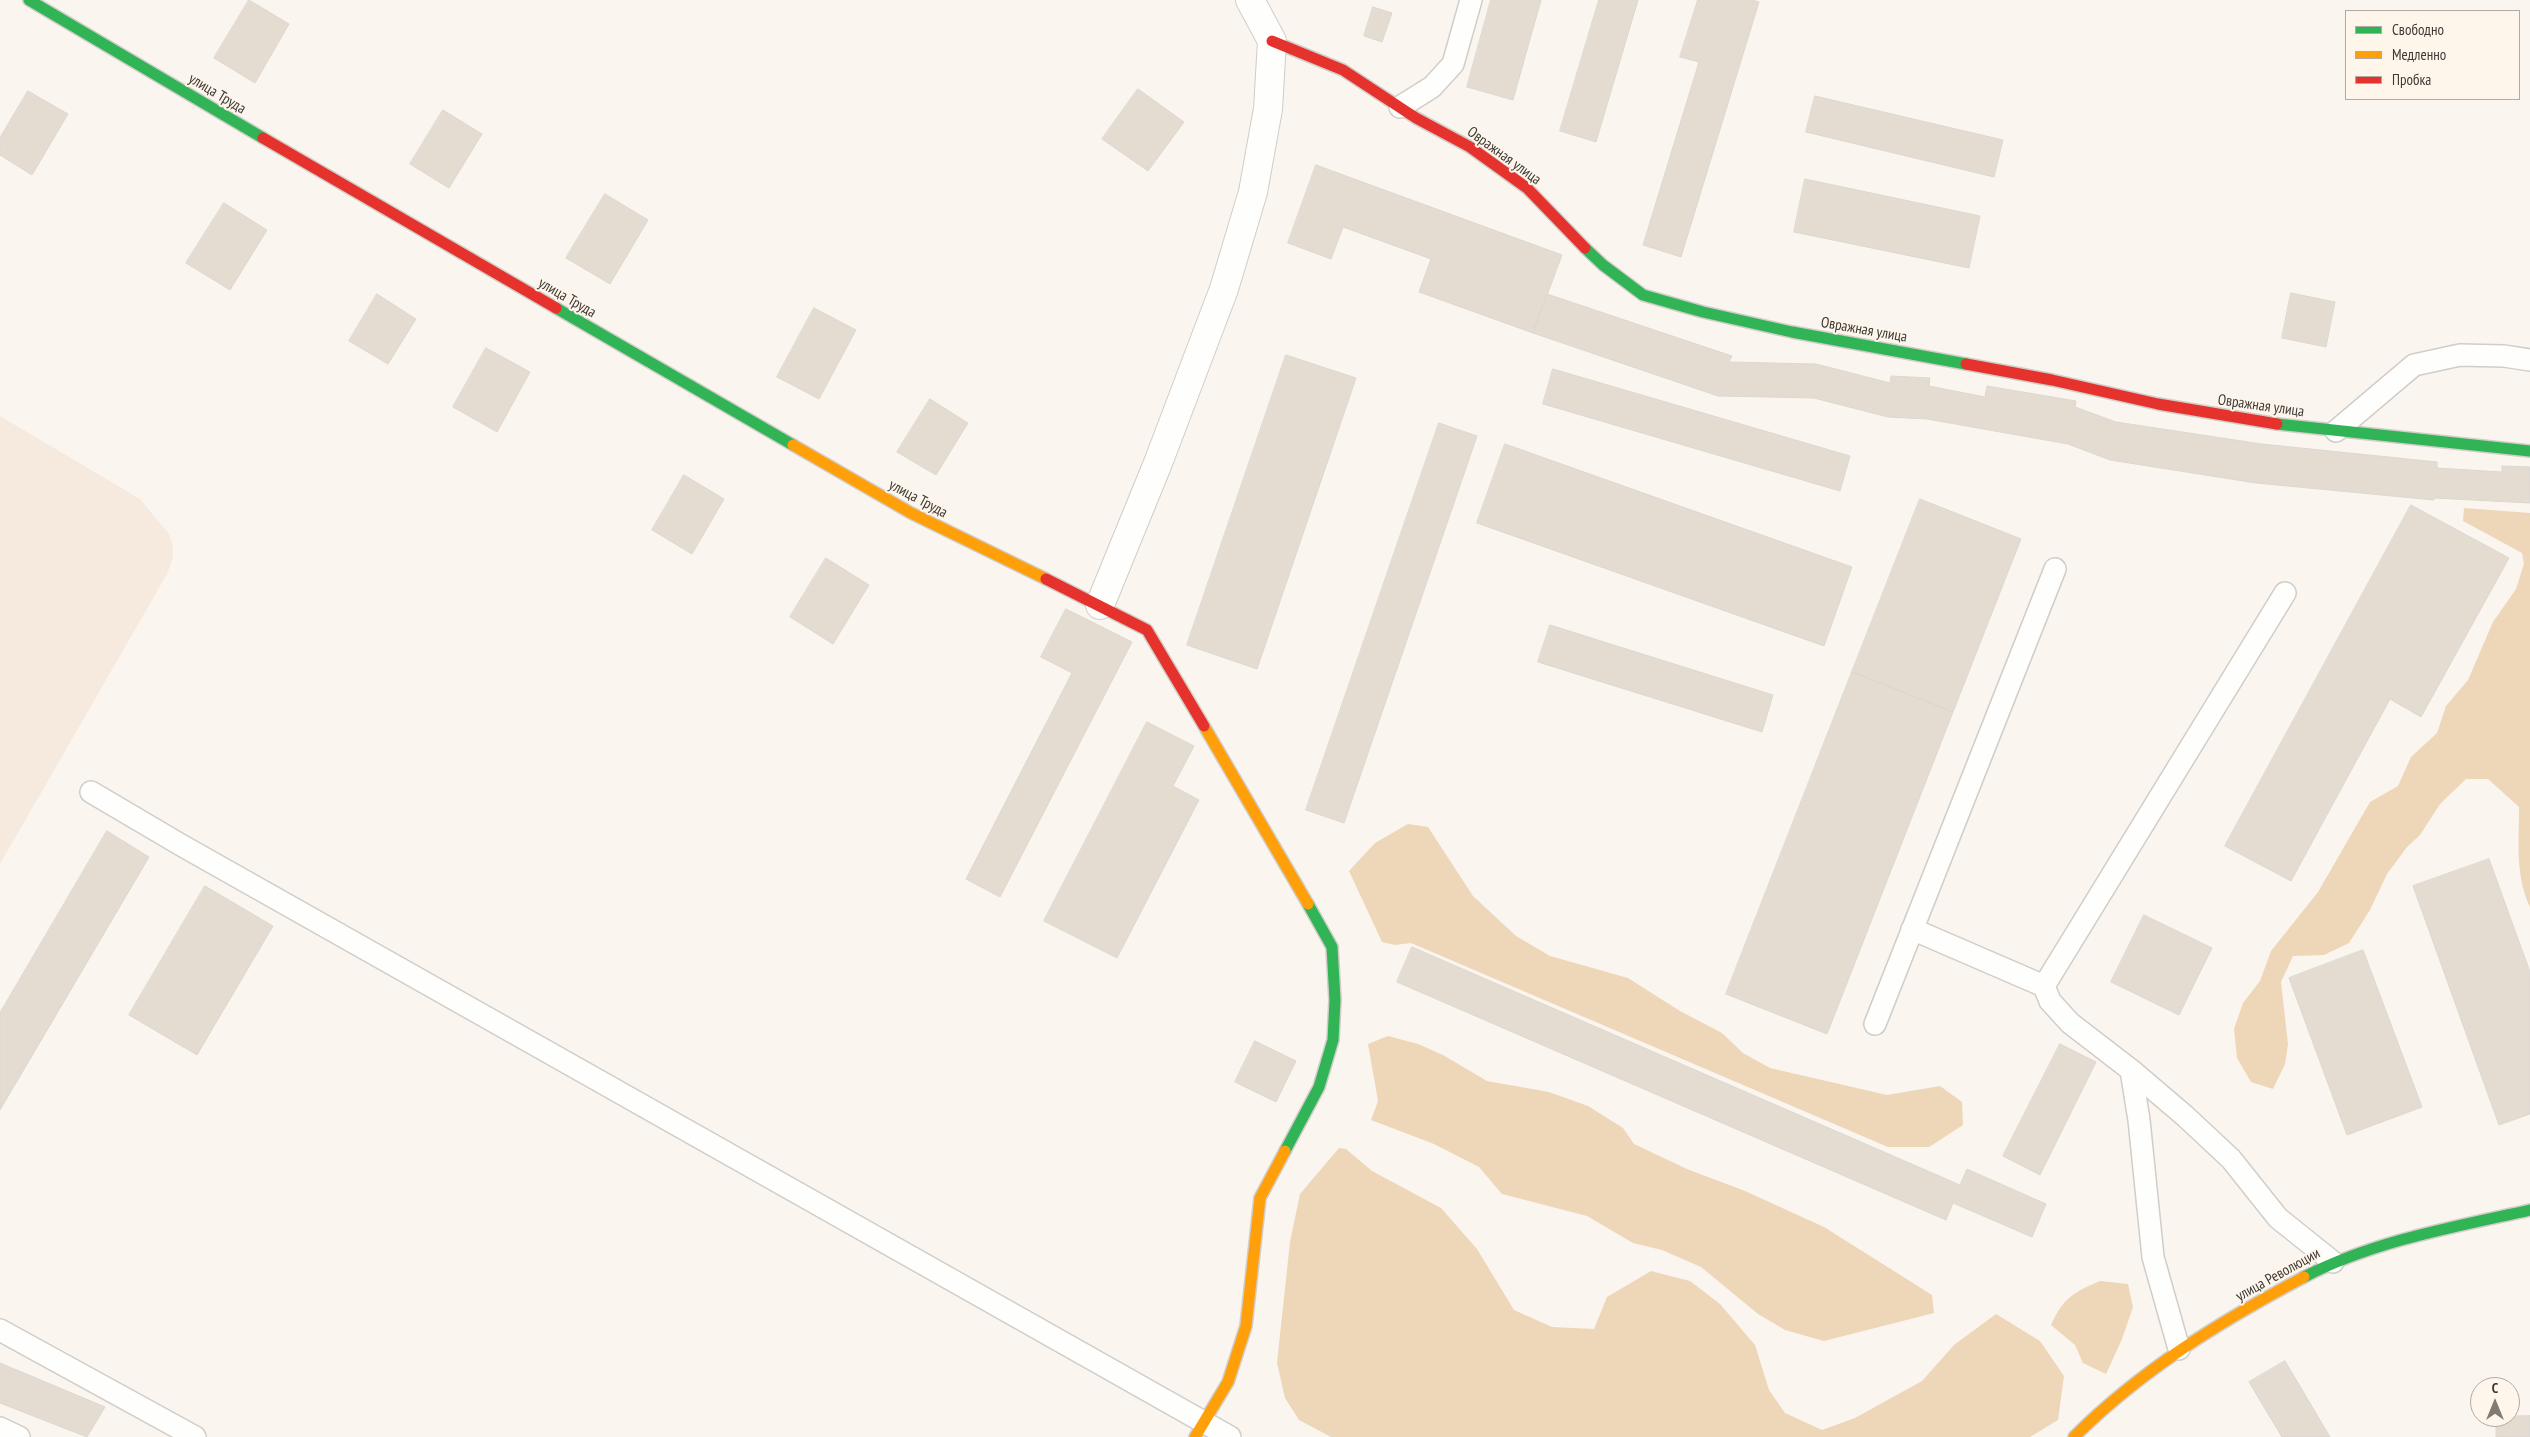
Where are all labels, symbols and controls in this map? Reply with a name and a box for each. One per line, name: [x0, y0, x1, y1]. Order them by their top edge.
legend: [2345, 10, 2520, 100]
text: Свободно: [2392, 20, 2444, 39]
text: Медленно: [2392, 45, 2446, 64]
street label: улица Труда: [185, 70, 249, 118]
text: Пробка: [2392, 70, 2431, 89]
street label: Овражная улица: [1463, 123, 1545, 189]
street label: улица Труда: [535, 274, 599, 322]
street label: Овражная улица: [1820, 314, 1908, 346]
street label: Овражная улица: [2217, 391, 2305, 421]
street label: улица Труда: [886, 476, 950, 522]
street label: улица Революции: [2233, 1244, 2323, 1306]
north arrow: [2470, 1377, 2520, 1427]
text: С: [2492, 1379, 2498, 1397]

